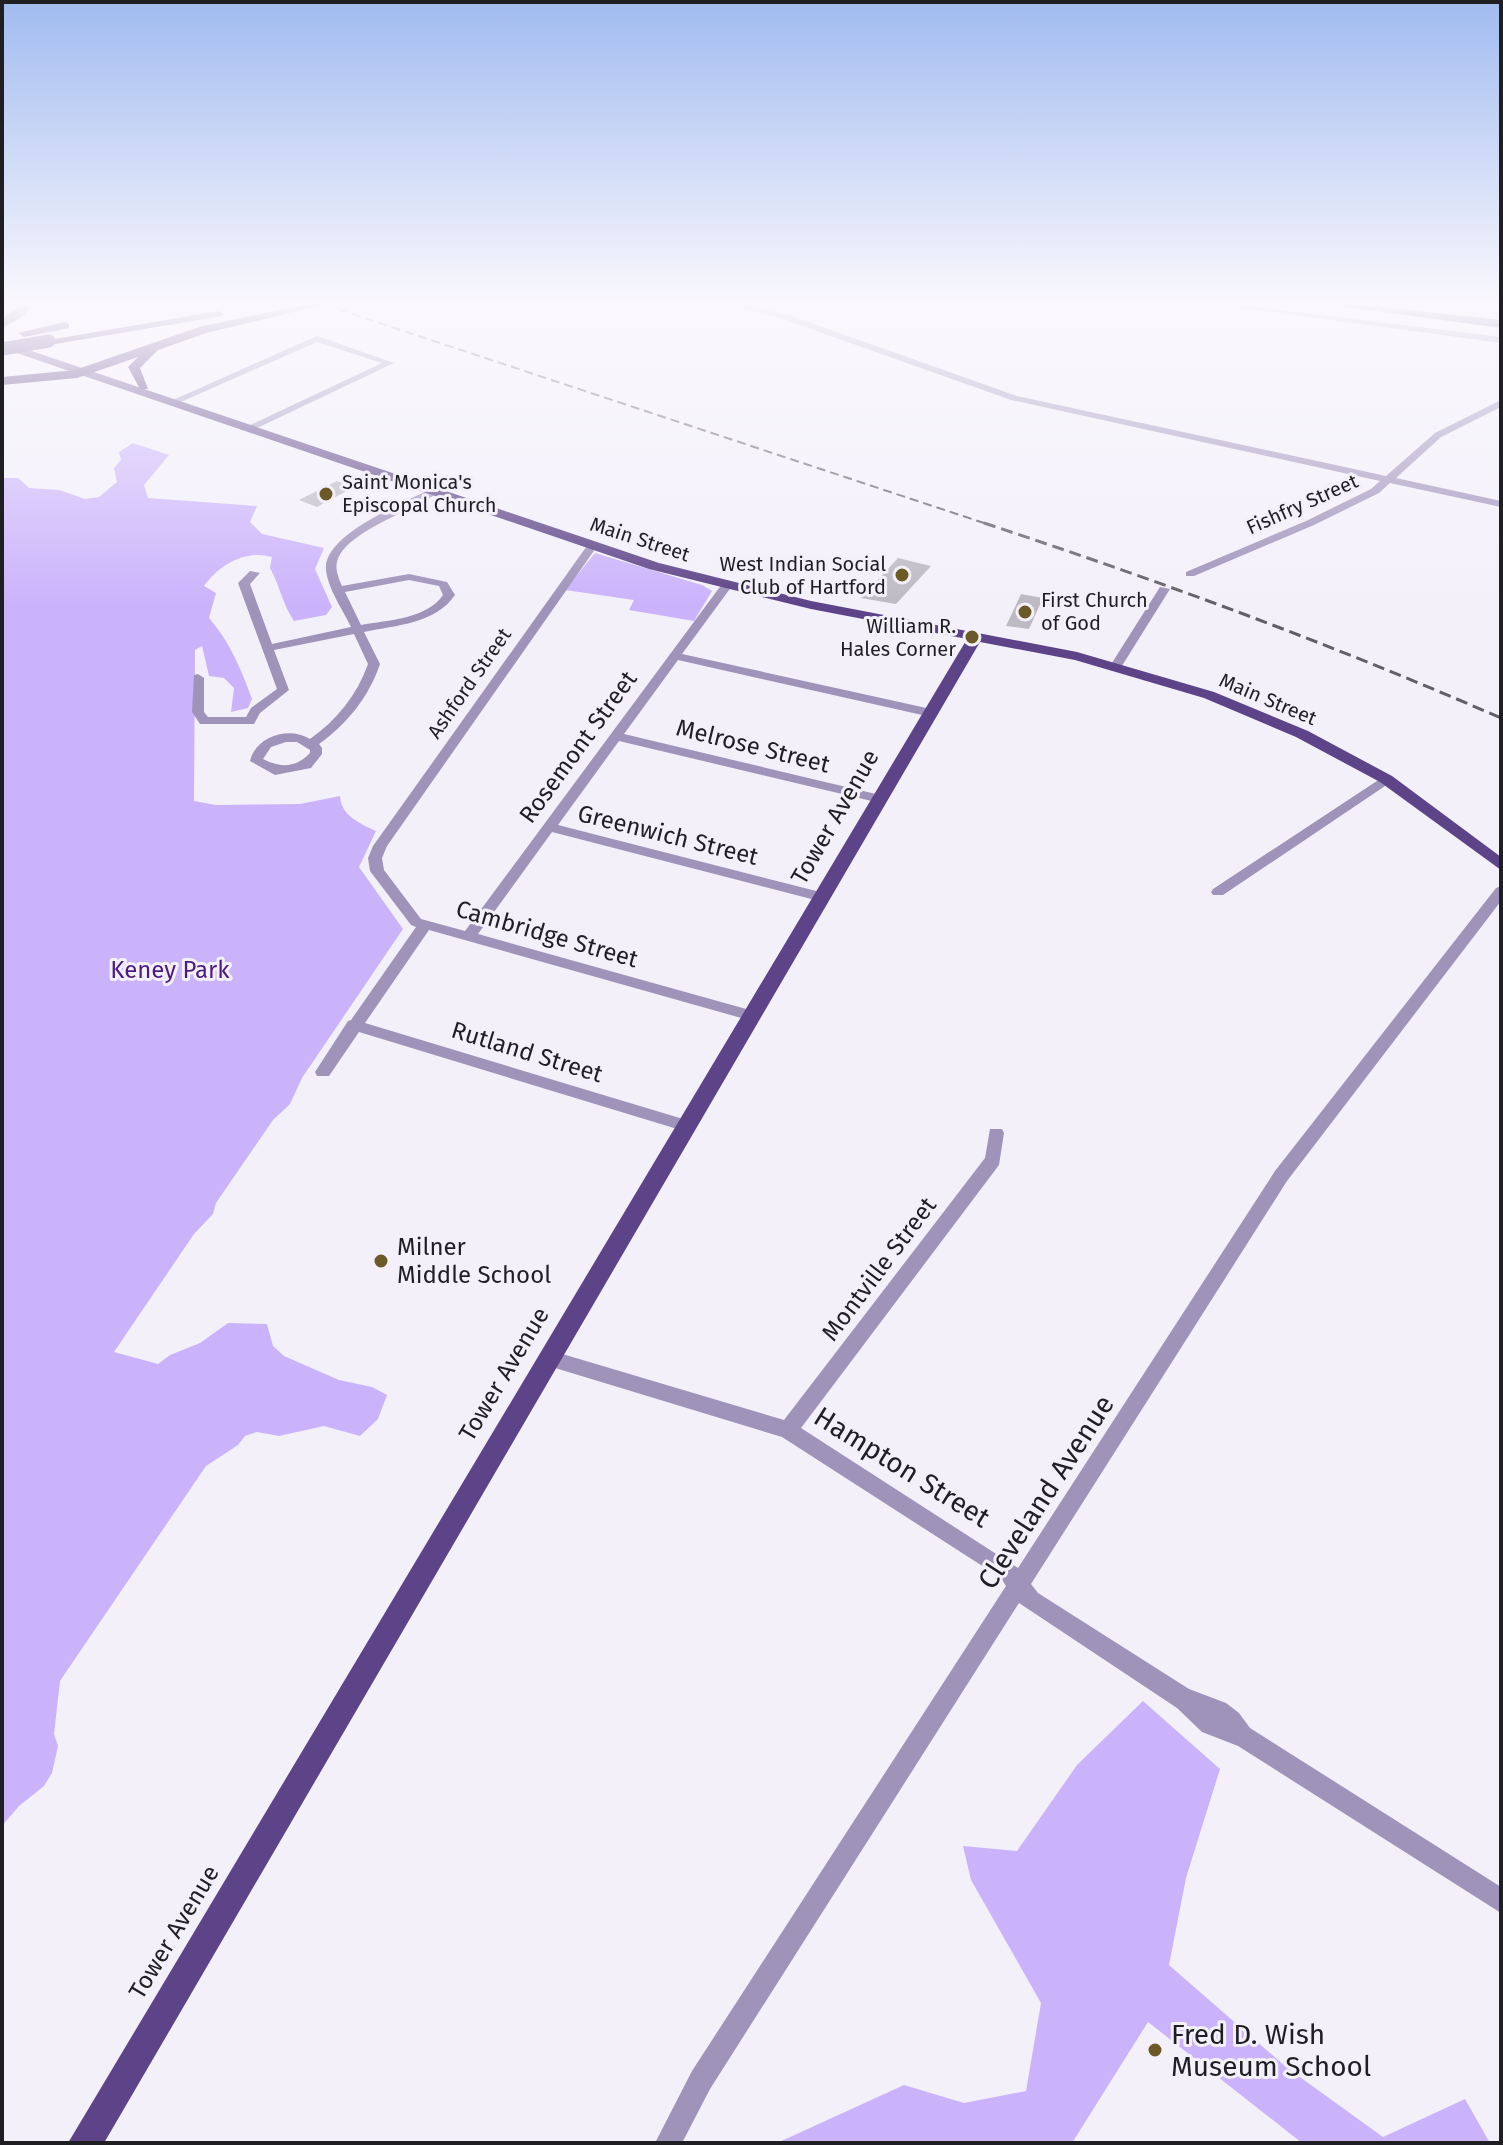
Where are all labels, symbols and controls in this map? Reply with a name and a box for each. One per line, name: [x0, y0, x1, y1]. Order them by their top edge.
street label: Fishfry Street: [1242, 468, 1362, 539]
place label: Saint Monica's Episcopal Church: [342, 470, 496, 517]
marker: Saint Monica's Episcopal Church: [317, 485, 335, 503]
street label: Main Street: [587, 512, 694, 567]
place label: West Indian Social Club of Hartford: [719, 552, 886, 599]
marker: West Indian Social Club of Hartford: [893, 566, 911, 584]
place label: First Church of God: [1041, 588, 1148, 635]
marker: First Church of God: [1016, 603, 1034, 621]
place label: William R. Hales Corner: [840, 614, 956, 661]
street label: Ashford Street: [422, 623, 516, 743]
marker: William R. Hales Corner: [963, 628, 981, 646]
street label: Rosemont Street: [513, 665, 643, 829]
street label: Main Street: [1216, 668, 1321, 731]
street label: Melrose Street: [673, 713, 833, 779]
street label: Tower Avenue: [785, 745, 885, 889]
street label: Greenwich Street: [575, 799, 761, 871]
street label: Cambridge Street: [453, 895, 642, 973]
park label: Keney Park: [110, 956, 230, 984]
street label: Rutland Street: [448, 1016, 606, 1088]
street label: Montville Street: [816, 1191, 942, 1346]
place label: Milner Middle School: [397, 1233, 551, 1289]
marker: Milner Middle School: [372, 1252, 390, 1270]
street label: Tower Avenue: [453, 1302, 555, 1446]
street label: Cleveland Avenue: [971, 1389, 1121, 1595]
street label: Hampton Street: [808, 1400, 997, 1535]
street label: Tower Avenue: [123, 1860, 225, 2004]
place label: Fred D. Wish Museum School: [1171, 2018, 1371, 2083]
marker: Fred D. Wish Museum School: [1146, 2041, 1164, 2059]

